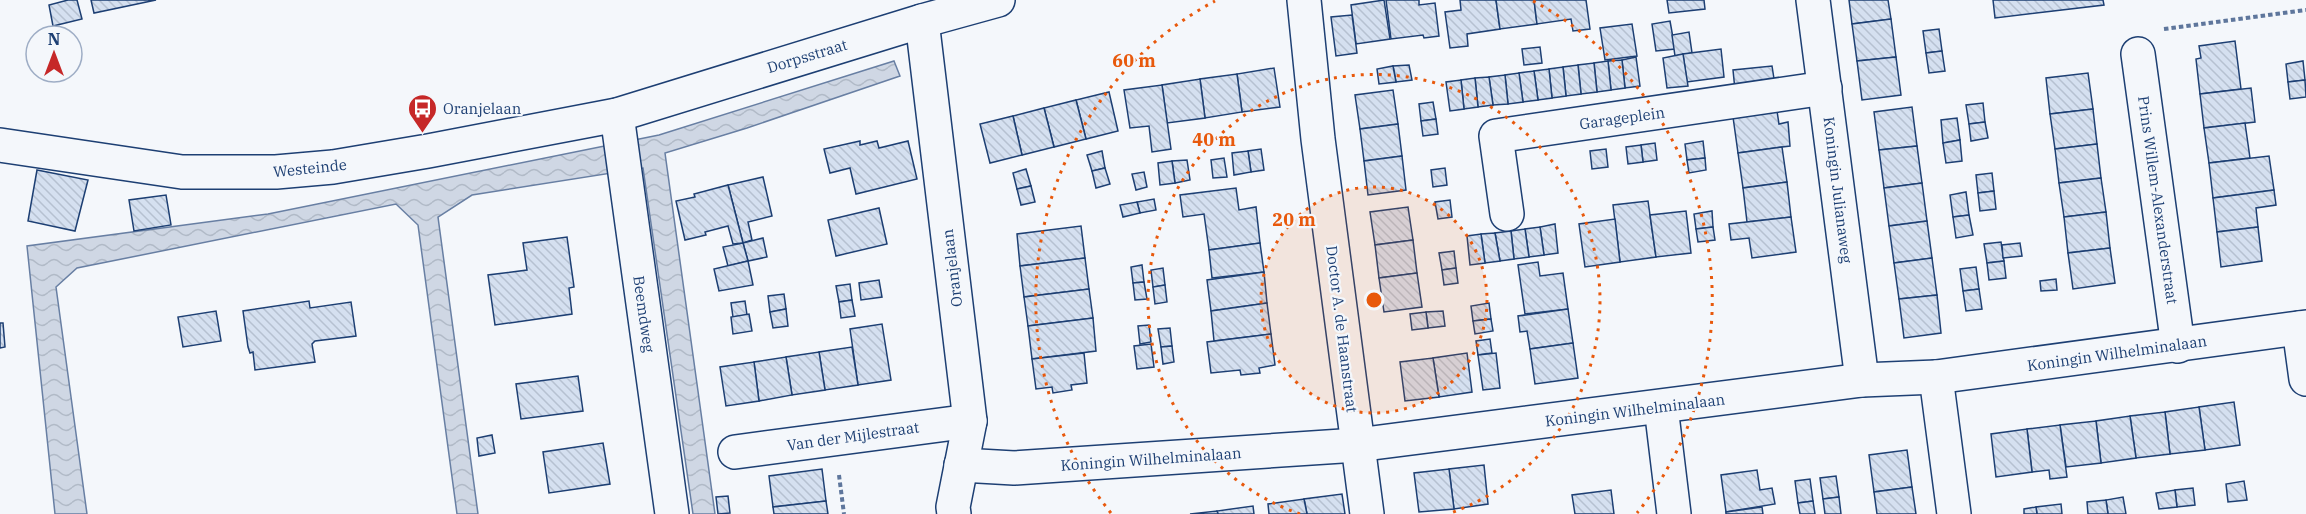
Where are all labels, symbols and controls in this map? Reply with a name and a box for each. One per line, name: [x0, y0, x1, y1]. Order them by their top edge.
north arrow: [24, 24, 84, 84]
text: N: [48, 29, 60, 49]
street label: Dorpsstraat: [765, 35, 849, 77]
text: 60 m: [1112, 49, 1156, 72]
bus stop icon: Oranjelaan: [406, 92, 438, 134]
street label: Prins Willem-Alexanderstraat: [2134, 95, 2182, 305]
place label: Oranjelaan: [443, 99, 522, 118]
street label: Garageplein: [1578, 103, 1666, 133]
street label: Koningin Julianaweg: [1820, 116, 1856, 264]
text: 40 m: [1192, 128, 1236, 151]
street label: Westeinde: [272, 155, 348, 181]
text: 20 m: [1272, 208, 1316, 231]
street label: Oranjelaan: [938, 228, 966, 308]
street label: Doctor A. de Haanstraat: [1322, 244, 1362, 414]
street label: Beemdweg: [629, 274, 659, 354]
centre of rings: [1364, 290, 1384, 310]
street label: Koningin Wilhelminalaan: [2026, 331, 2208, 375]
street label: Koningin Wilhelminalaan: [1544, 389, 1727, 430]
street label: Van der Mijlestraat: [786, 417, 920, 455]
street label: Koningin Wilhelminalaan: [1060, 443, 1242, 475]

